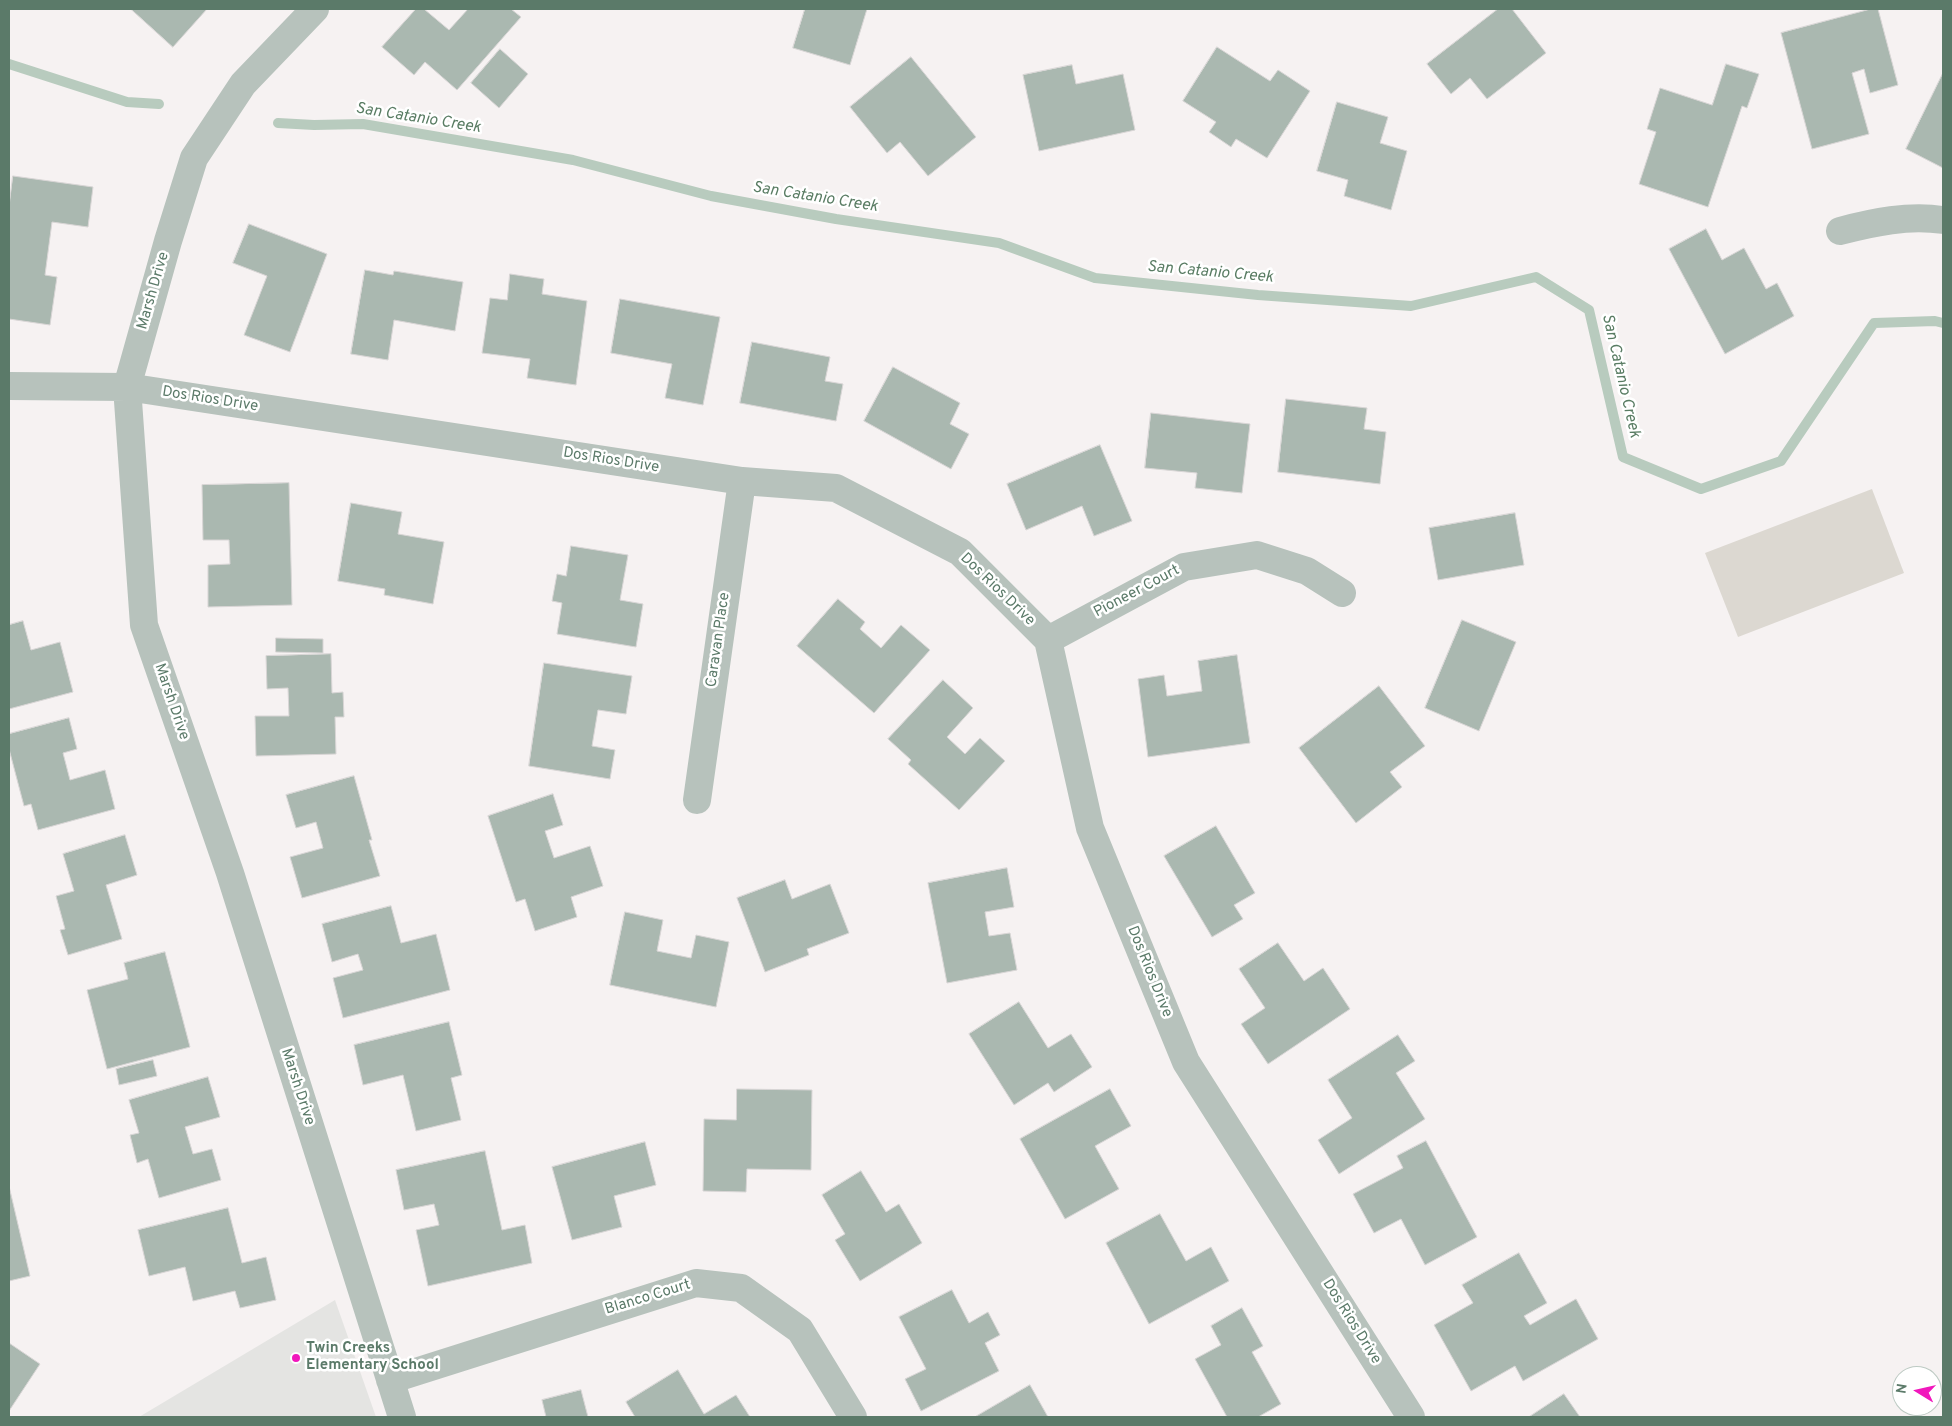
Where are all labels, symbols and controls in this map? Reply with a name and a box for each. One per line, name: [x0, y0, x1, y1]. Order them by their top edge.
water label: San Catanio Creek: [354, 100, 482, 138]
water label: San Catanio Creek: [751, 179, 879, 217]
street label: Marsh Drive: [134, 250, 174, 332]
water label: San Catanio Creek: [1146, 258, 1274, 288]
water label: San Catanio Creek: [1596, 312, 1644, 440]
street label: Dos Rios Drive: [161, 384, 259, 416]
street label: Dos Rios Drive: [562, 445, 660, 477]
street label: Dos Rios Drive: [956, 550, 1038, 630]
street label: Pioneer Court: [1091, 562, 1183, 622]
street label: Caravan Place: [703, 591, 735, 689]
street label: Marsh Drive: [149, 661, 193, 743]
street label: Dos Rios Drive: [1122, 924, 1176, 1020]
street label: Marsh Drive: [276, 1046, 318, 1128]
street label: Blanco Court: [603, 1276, 693, 1320]
street label: Dos Rios Drive: [1318, 1276, 1384, 1368]
place label: Twin Creeks Elementary School: [306, 1340, 439, 1375]
marker: Twin Creeks Elementary School: [290, 1352, 302, 1364]
north arrow: [1892, 1366, 1942, 1416]
text: N: [1893, 1382, 1912, 1395]

